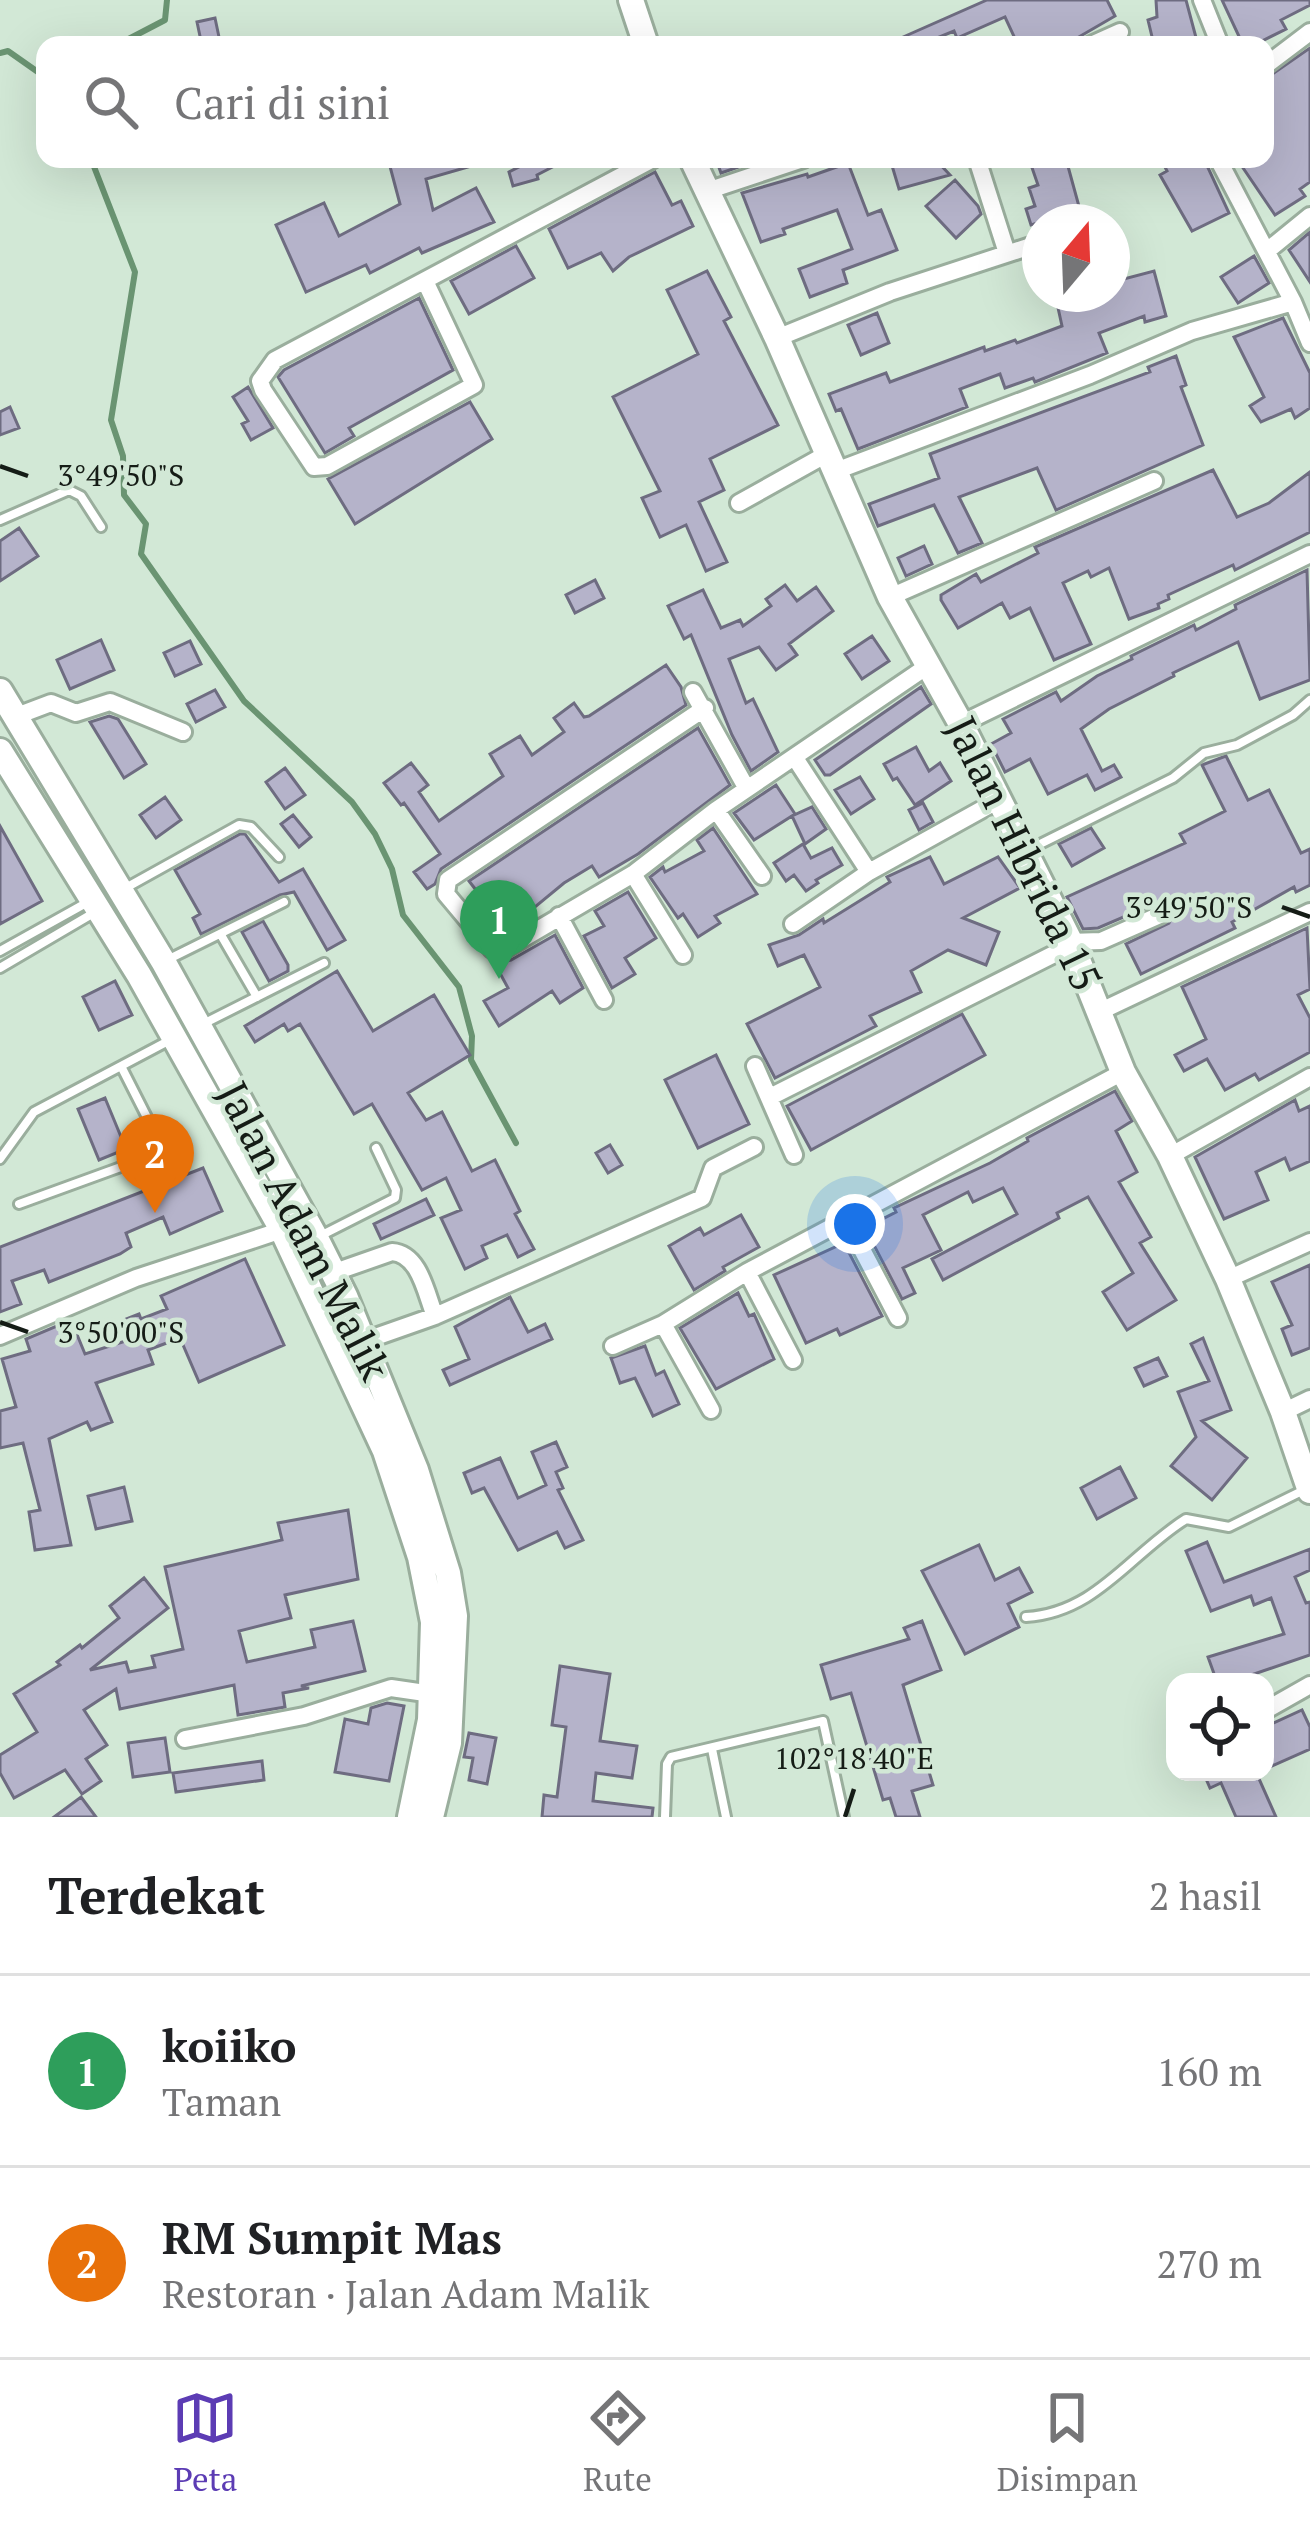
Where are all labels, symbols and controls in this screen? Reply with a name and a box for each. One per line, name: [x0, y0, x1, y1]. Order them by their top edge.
search box: [36, 36, 1274, 168]
icon: search: [78, 69, 144, 135]
text: Cari di sini: [174, 72, 390, 132]
north arrow: [1022, 204, 1130, 312]
text: 3°49'50"S: [58, 455, 184, 495]
street label: Jalan Hibrida 15: [934, 707, 1116, 1000]
pin: 1: [460, 880, 538, 979]
text: 3°49'50"S: [1126, 887, 1252, 927]
street label: Jalan Adam Malik: [205, 1072, 404, 1390]
pin: 2: [116, 1114, 194, 1213]
your location: [825, 1194, 885, 1254]
text: 3°50'00"S: [58, 1312, 184, 1352]
map controls: [1166, 1673, 1274, 1781]
button: locate: [1166, 1673, 1274, 1781]
text: 102°18'40"E: [774, 1738, 934, 1778]
text: Terdekat: [48, 1861, 265, 1929]
text: 2 hasil: [1149, 1869, 1262, 1921]
text: koiiko: [162, 2015, 296, 2075]
text: 1: [76, 2045, 98, 2097]
text: 160 m: [1157, 2045, 1262, 2097]
text: Taman: [162, 2075, 281, 2127]
text: RM Sumpit Mas: [162, 2207, 502, 2267]
text: 2: [76, 2237, 98, 2289]
text: 270 m: [1157, 2237, 1262, 2289]
text: Restoran · Jalan Adam Malik: [162, 2267, 649, 2319]
tab: Peta: [172, 2385, 238, 2500]
tab: Rute: [583, 2385, 652, 2500]
tab: Disimpan: [997, 2385, 1138, 2500]

